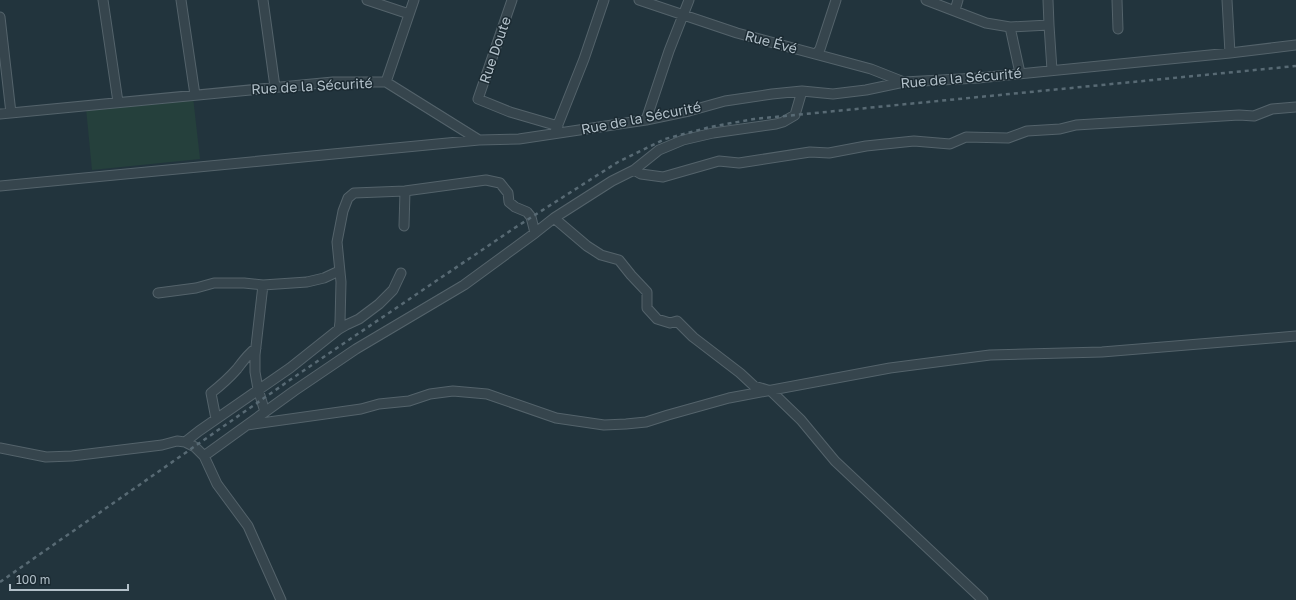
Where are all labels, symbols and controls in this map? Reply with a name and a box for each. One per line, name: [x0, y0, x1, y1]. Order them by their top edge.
street label: Rue Doute: [475, 14, 514, 86]
street label: Rue Évé: [743, 26, 799, 57]
street label: Rue de la Sécurité: [900, 64, 1022, 91]
street label: Rue de la Sécurité: [251, 74, 373, 97]
street label: Rue de la Sécurité: [580, 98, 702, 137]
scale bar: [10, 566, 128, 592]
text: 100 m: [16, 572, 50, 587]

